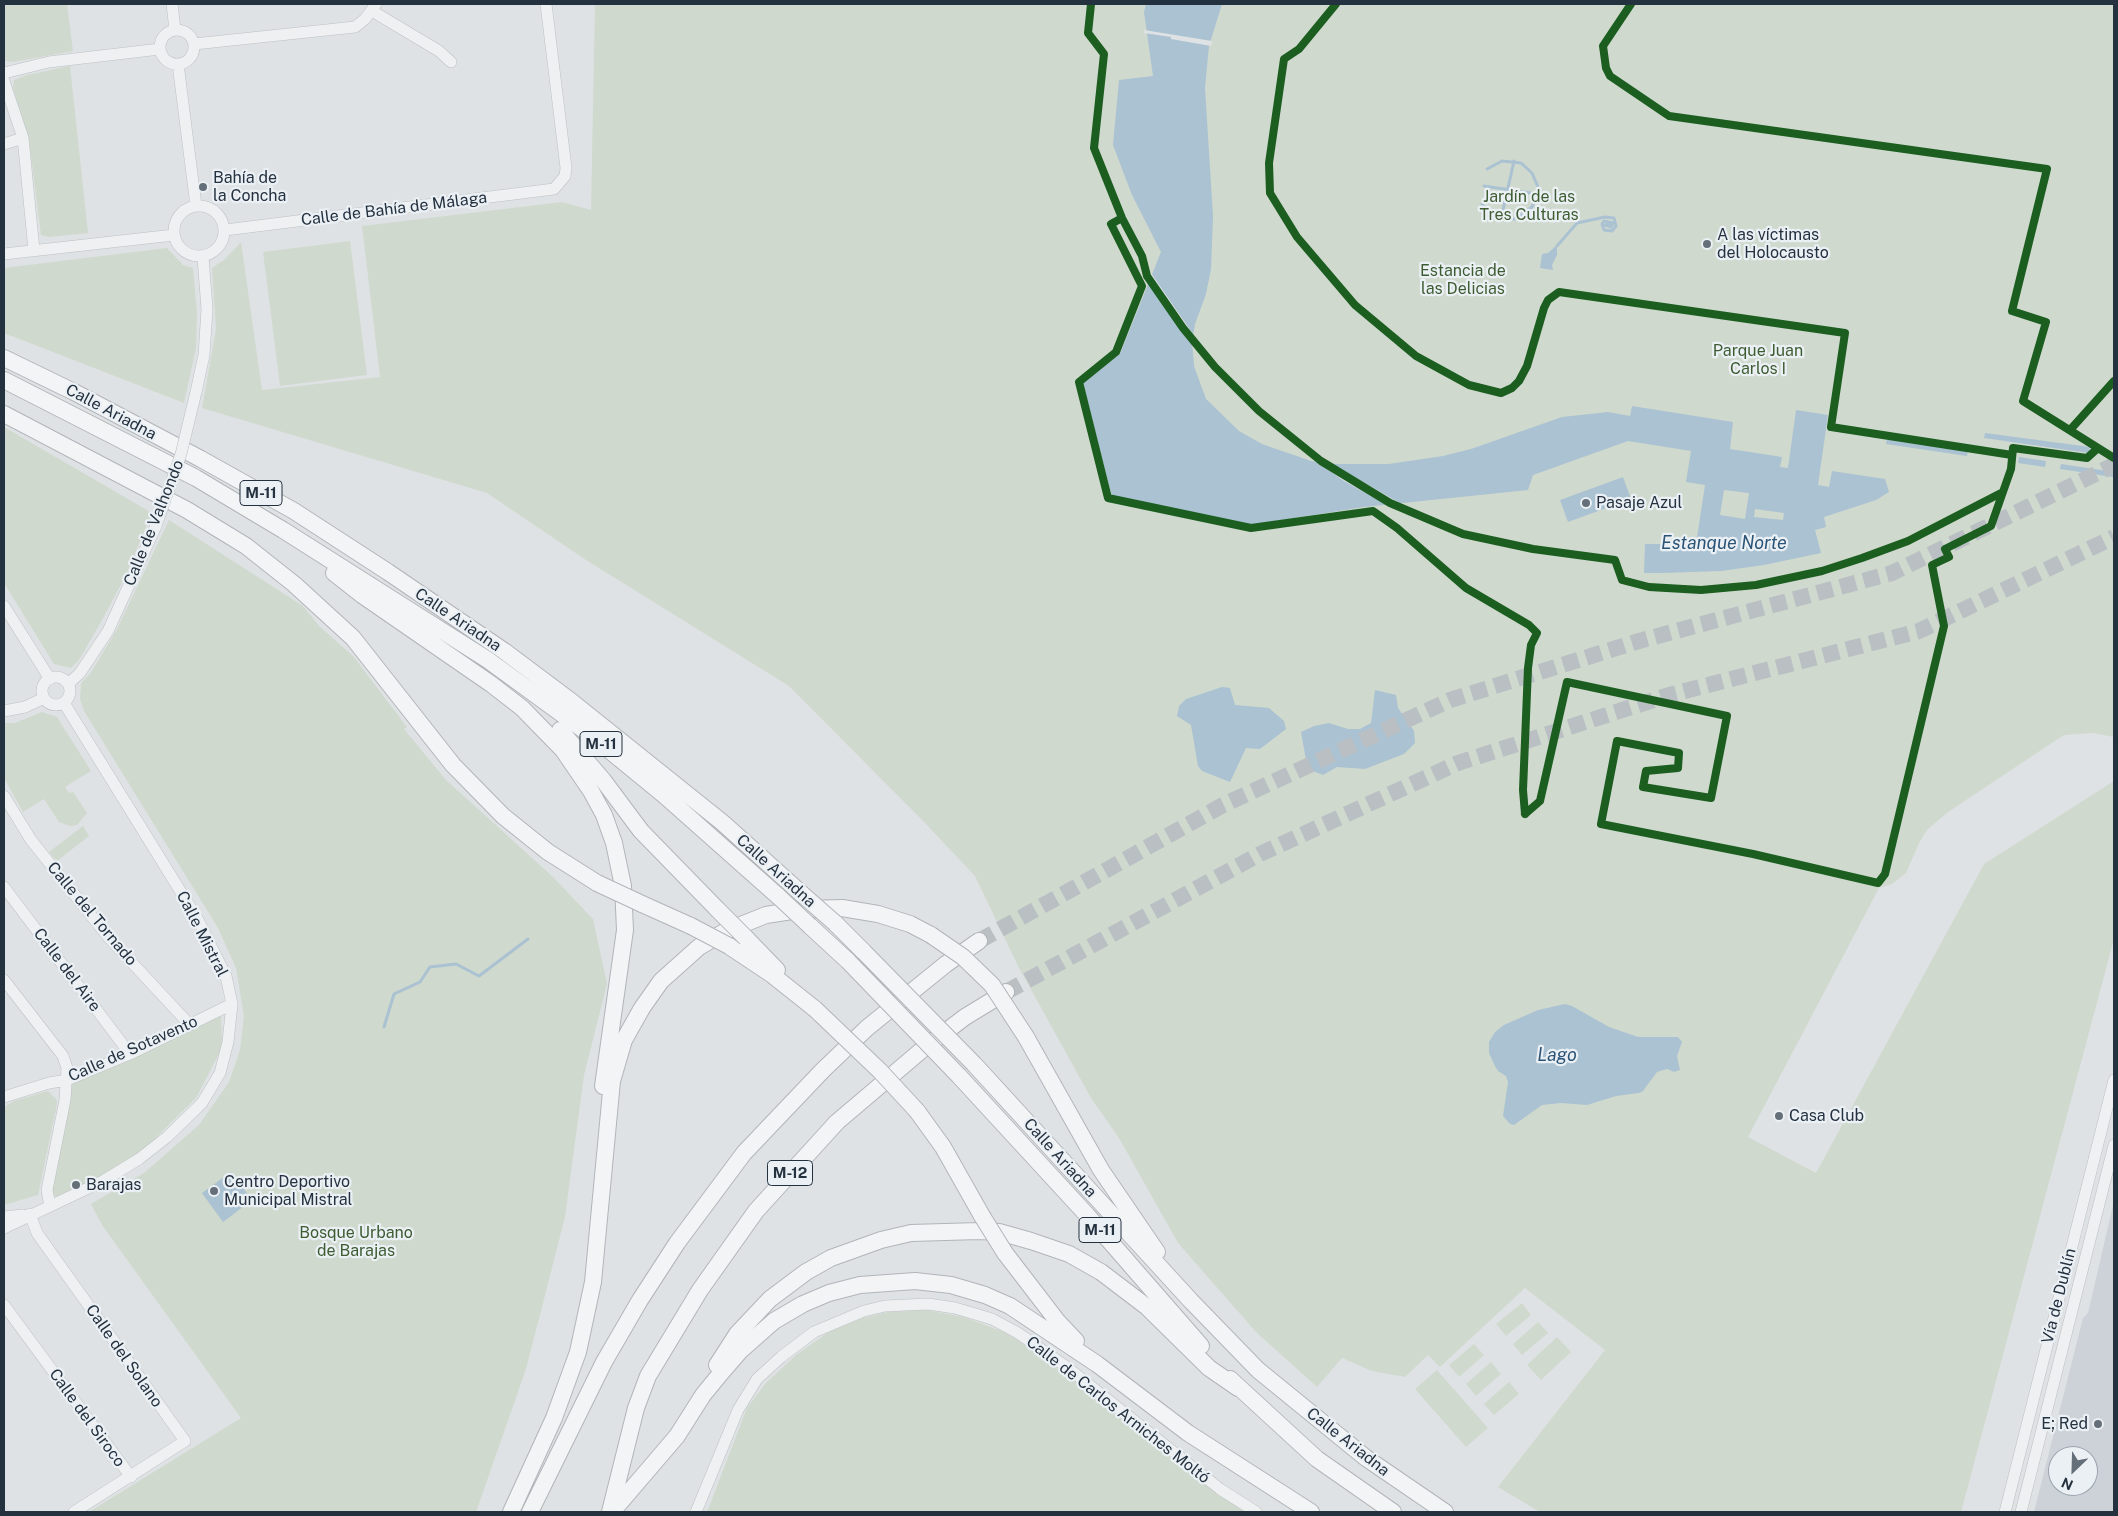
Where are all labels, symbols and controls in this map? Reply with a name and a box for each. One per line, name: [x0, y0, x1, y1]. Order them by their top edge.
place label: Bahía de la Concha: [213, 168, 286, 206]
marker: Bahía de la Concha: [197, 181, 209, 193]
park label: Jardín de las Tres Culturas: [1479, 187, 1579, 225]
street label: Calle de Bahía de Málaga: [300, 188, 488, 230]
place label: A las víctimas del Holocausto: [1717, 225, 1829, 263]
marker: A las víctimas del Holocausto: [1701, 238, 1713, 250]
park label: Estancia de las Delicias: [1420, 261, 1506, 299]
park label: Parque Juan Carlos I: [1713, 341, 1803, 379]
street label: Calle Ariadna: [62, 380, 160, 444]
street label: Calle de Valhondo: [120, 457, 188, 589]
road number: M-11: [240, 480, 282, 506]
place label: Pasaje Azul: [1596, 493, 1682, 513]
marker: Pasaje Azul: [1580, 497, 1592, 509]
water label: Estanque Norte: [1661, 532, 1787, 554]
street label: Calle Ariadna: [411, 584, 505, 656]
road number: M-11: [580, 732, 622, 756]
street label: Calle Ariadna: [732, 830, 820, 912]
street label: Calle del Tornado: [43, 858, 141, 970]
street label: Calle Mistral: [172, 888, 232, 980]
street label: Calle del Aire: [29, 924, 105, 1016]
street label: Calle de Sotavento: [65, 1012, 201, 1086]
water label: Lago: [1537, 1044, 1577, 1066]
place label: Casa Club: [1789, 1106, 1864, 1126]
marker: Casa Club: [1773, 1110, 1785, 1122]
street label: Calle Ariadna: [1019, 1114, 1101, 1202]
road number: M-12: [768, 1160, 812, 1186]
place label: Centro Deportivo Municipal Mistral: [224, 1172, 352, 1210]
place label: Barajas: [86, 1175, 141, 1195]
marker: Barajas: [70, 1179, 82, 1191]
marker: Centro Deportivo Municipal Mistral: [208, 1185, 220, 1197]
road number: M-11: [1079, 1218, 1121, 1242]
park label: Bosque Urbano de Barajas: [299, 1223, 413, 1261]
street label: Vía de Dublín: [2038, 1246, 2080, 1346]
street label: Calle del Solano: [82, 1301, 166, 1411]
street label: Calle de Carlos Arniches Moltó: [1022, 1332, 1214, 1488]
street label: Calle del Siroco: [45, 1365, 129, 1471]
street label: Calle Ariadna: [1303, 1404, 1393, 1480]
place label: E; Red: [2041, 1414, 2088, 1434]
marker: E; Red: [2092, 1418, 2104, 1430]
north arrow: [2048, 1446, 2098, 1496]
text: N: [2059, 1474, 2076, 1493]

